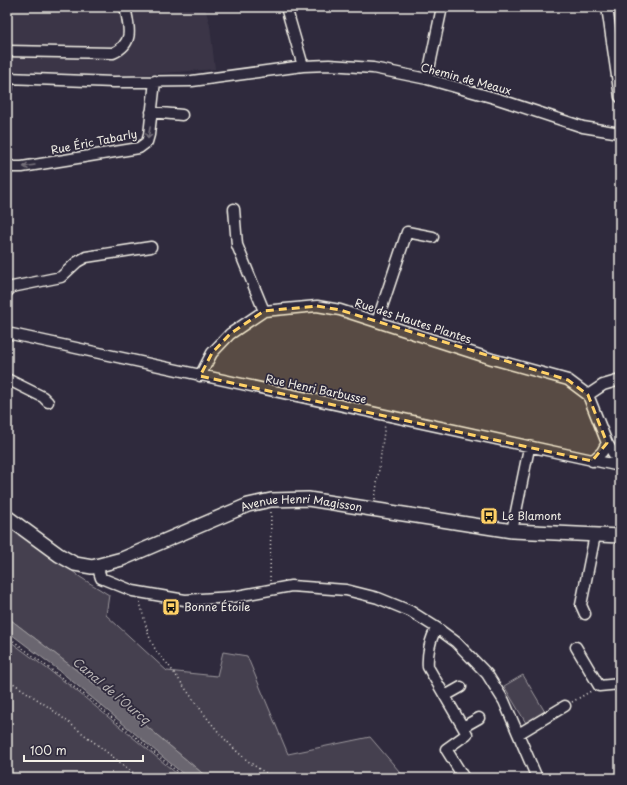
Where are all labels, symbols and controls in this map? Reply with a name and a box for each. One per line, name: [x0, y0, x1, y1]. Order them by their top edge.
street label: Chemin de Meaux: [419, 58, 514, 99]
street label: Rue Éric Tabarly: [49, 125, 138, 158]
one-way arrow: [144, 126, 152, 139]
one-way arrow: [23, 162, 36, 170]
street label: Rue des Hautes Plantes: [353, 294, 474, 347]
street label: Rue Henri Barbusse: [264, 370, 368, 408]
street label: Avenue Henri Magisson: [237, 490, 364, 515]
bus stop icon: Le Blamont: [479, 506, 499, 526]
place label: Le Blamont: [502, 507, 561, 524]
bus stop icon: Bonne Étoile: [161, 597, 181, 617]
place label: Bonne Étoile: [184, 598, 251, 615]
water label: Canal de l'Ourcq: [69, 652, 155, 729]
scale bar: [24, 737, 143, 763]
text: 100 m: [30, 741, 67, 759]

